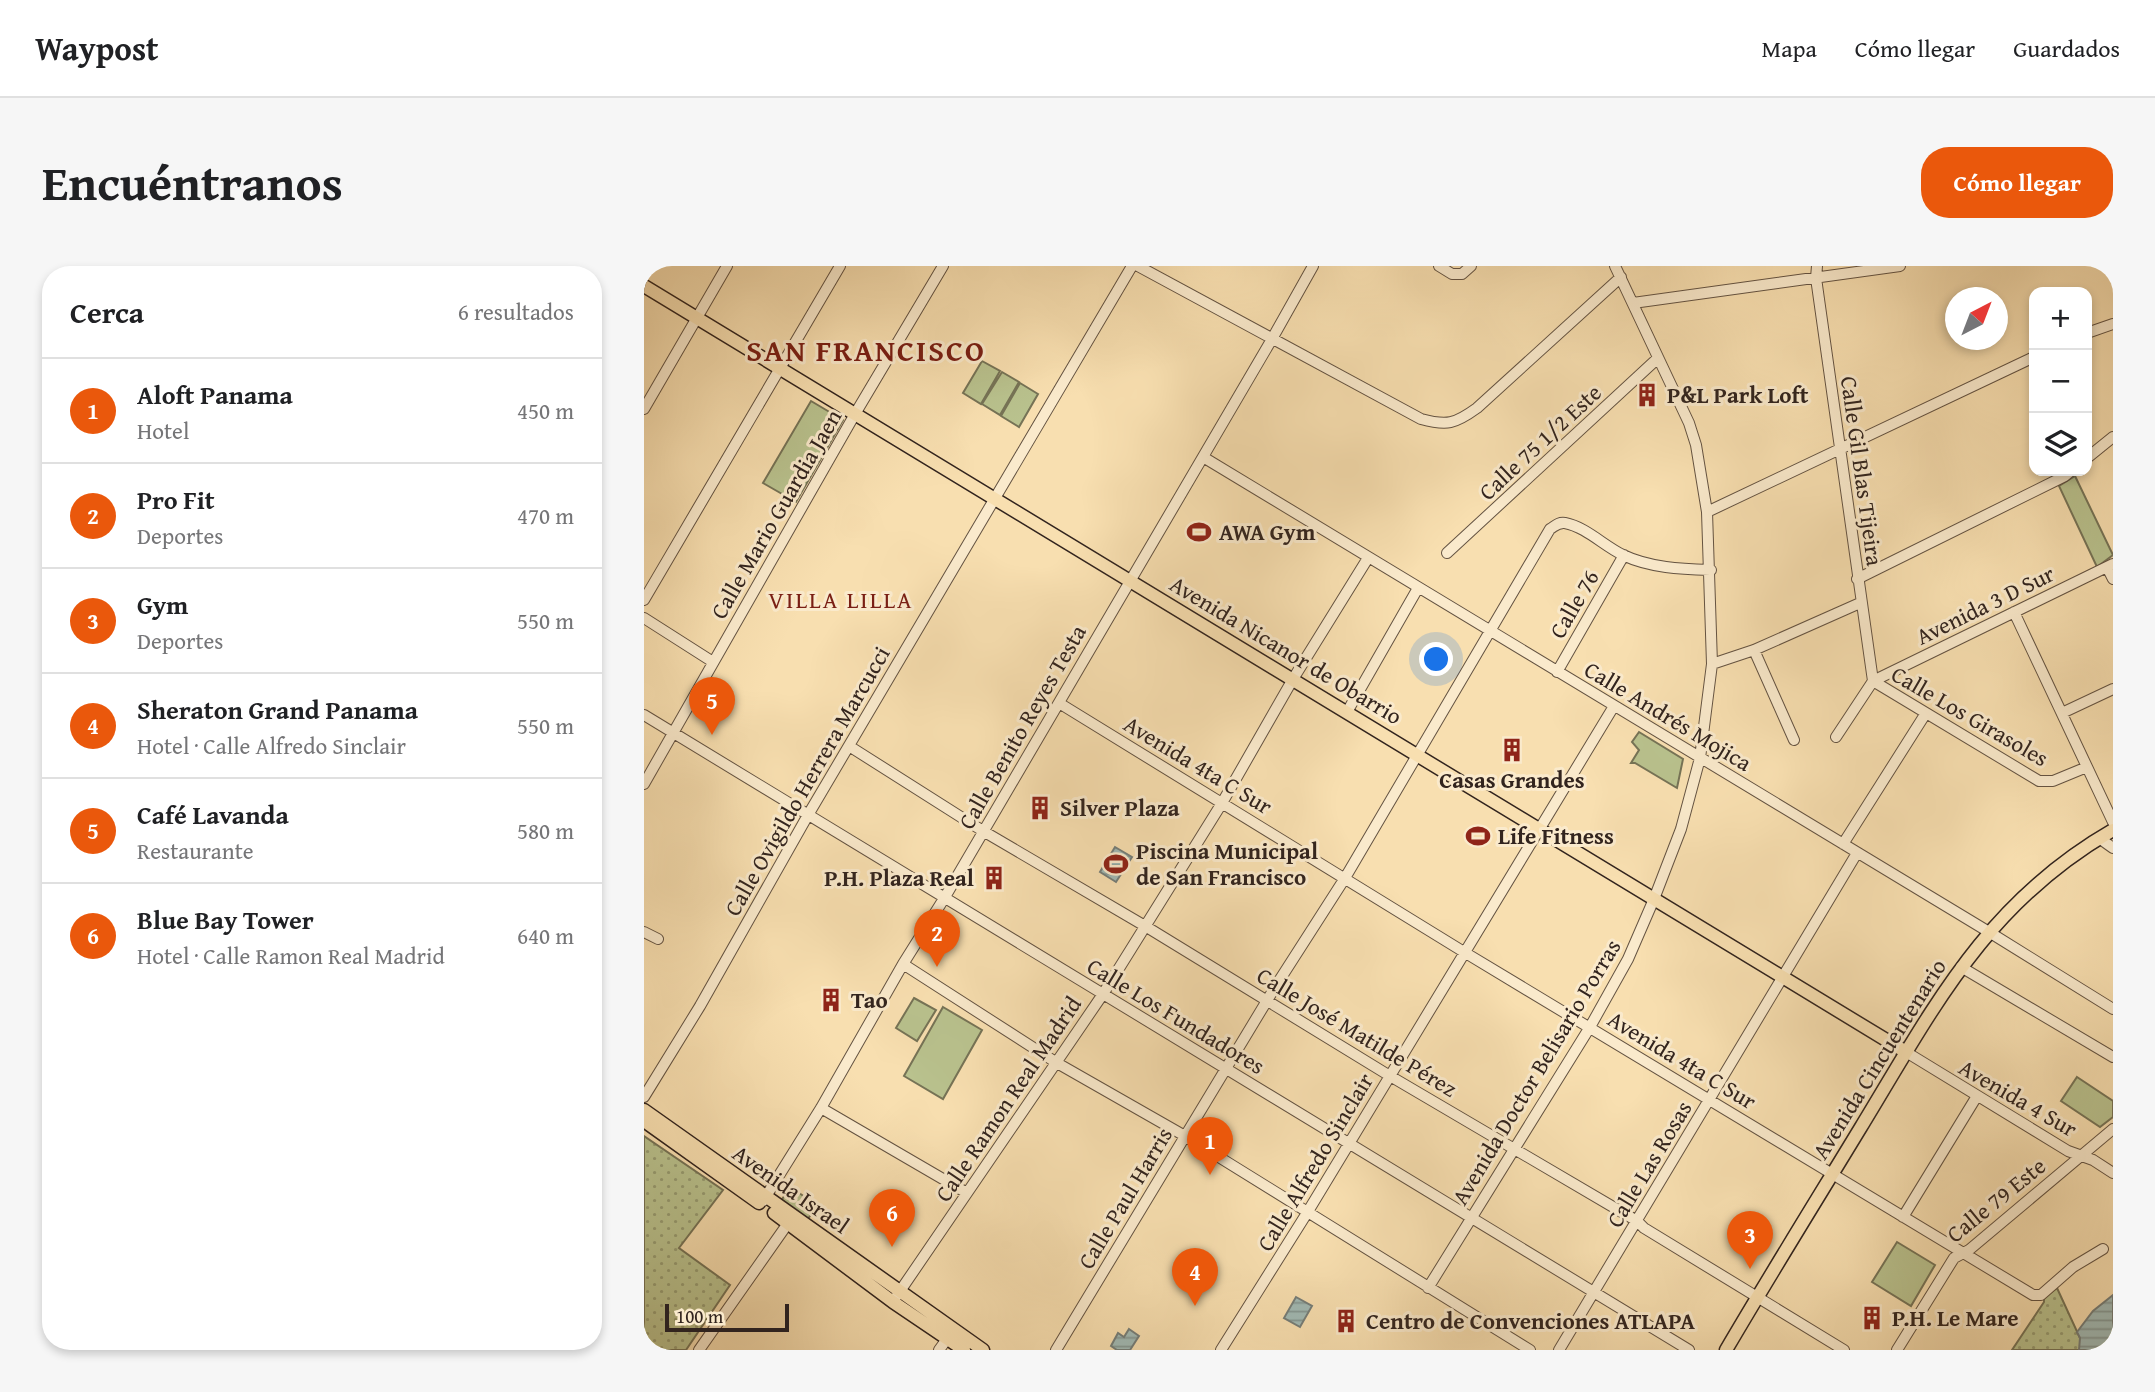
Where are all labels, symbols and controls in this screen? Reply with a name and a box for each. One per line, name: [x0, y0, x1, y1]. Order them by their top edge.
text: Waypost: [35, 24, 159, 72]
text: Mapa: [1761, 31, 1817, 66]
text: Cómo llegar: [1855, 31, 1975, 66]
text: Guardados: [2013, 31, 2120, 66]
text: Encuéntranos: [42, 146, 343, 218]
button: Cómo llegar: [1921, 147, 2113, 218]
north arrow: [1945, 287, 2008, 350]
map controls: [2029, 287, 2092, 476]
button: +: [2029, 287, 2092, 350]
text: Cerca: [70, 290, 144, 334]
text: 6 resultados: [458, 295, 574, 328]
district label: SAN FRANCISCO: [746, 328, 986, 372]
button: −: [2029, 350, 2092, 413]
street label: Calle Gil Blas Tijeira: [1833, 374, 1892, 568]
text: Aloft Panama: [137, 375, 293, 414]
street label: Calle 75 1/2 Este: [1471, 376, 1608, 507]
place label: P&L Park Loft: [1667, 378, 1809, 411]
building icon: P&L Park Loft: [1633, 381, 1661, 409]
text: 1: [87, 394, 99, 427]
text: 450 m: [517, 394, 574, 427]
street label: Calle Mario Guardia Jaen: [702, 403, 849, 625]
button: layers: [2029, 413, 2092, 476]
text: Hotel: [137, 414, 189, 447]
text: Pro Fit: [137, 480, 215, 519]
text: 2: [87, 499, 99, 532]
text: 470 m: [517, 499, 574, 532]
place label: AWA Gym: [1219, 515, 1316, 548]
sports icon: AWA Gym: [1185, 518, 1213, 546]
text: Deportes: [137, 519, 223, 552]
street label: Avenida 3 D Sur: [1910, 557, 2060, 652]
street label: Calle 76: [1541, 563, 1606, 644]
street label: Avenida Nicanor de Obarrio: [1164, 567, 1409, 732]
district label: VILLA LILLA: [768, 582, 914, 617]
text: Gym: [137, 585, 188, 624]
text: 3: [87, 604, 99, 637]
text: 550 m: [517, 604, 574, 637]
street label: Calle Benito Reyes Testa: [949, 618, 1094, 835]
text: Deportes: [137, 624, 223, 657]
street label: Calle Ovigildo Herrera Marcucci: [716, 640, 897, 922]
your location: [1419, 642, 1453, 676]
street label: Calle Andrés Mojica: [1578, 652, 1758, 779]
street label: Calle Los Girasoles: [1885, 657, 2055, 774]
pin: 5: [689, 677, 735, 735]
text: Sheraton Grand Panama: [137, 690, 418, 729]
street label: Avenida 4ta C Sur: [1118, 707, 1279, 822]
text: 4: [87, 709, 99, 742]
text: 550 m: [517, 709, 574, 742]
text: Hotel · Calle Alfredo Sinclair: [137, 729, 406, 762]
building icon: Casas Grandes: [1498, 736, 1526, 764]
place label: Casas Grandes: [1439, 763, 1585, 796]
place label: Silver Plaza: [1060, 791, 1180, 824]
building icon: Silver Plaza: [1026, 794, 1054, 822]
text: Café Lavanda: [137, 795, 289, 834]
text: 5: [87, 814, 99, 847]
text: 580 m: [517, 814, 574, 847]
place label: Life Fitness: [1498, 819, 1614, 852]
sports icon: Life Fitness: [1464, 822, 1492, 850]
text: Restaurante: [137, 834, 254, 867]
place label: Piscina Municipal de San Francisco: [1136, 834, 1318, 893]
sports icon: Piscina Municipal de San Francisco: [1102, 850, 1130, 878]
place label: P.H. Plaza Real: [824, 861, 974, 894]
building icon: P.H. Plaza Real: [980, 864, 1008, 892]
text: Blue Bay Tower: [137, 900, 314, 939]
pin: 2: [914, 909, 960, 967]
text: 6: [87, 919, 99, 952]
text: 640 m: [517, 919, 574, 952]
street label: Avenida Doctor Belisario Porras: [1443, 933, 1628, 1211]
text: Hotel · Calle Ramon Real Madrid: [137, 939, 445, 972]
street label: Calle Los Fundadores: [1081, 949, 1271, 1082]
street label: Avenida Cincuentenario: [1803, 952, 1954, 1165]
street label: Calle José Matilde Pérez: [1251, 959, 1464, 1104]
place label: Tao: [851, 983, 888, 1016]
building icon: Tao: [817, 986, 845, 1014]
street label: Calle Ramon Real Madrid: [926, 989, 1089, 1208]
street label: Avenida 4ta C Sur: [1602, 1002, 1763, 1117]
street label: Avenida 4 Sur: [1953, 1050, 2084, 1145]
street label: Calle Alfredo Sinclair: [1248, 1066, 1381, 1257]
street label: Calle Las Rosas: [1598, 1094, 1699, 1233]
pin: 1: [1187, 1117, 1233, 1175]
street label: Calle Paul Harris: [1069, 1121, 1180, 1275]
street label: Avenida Israel: [726, 1136, 856, 1241]
street label: Calle 79 Este: [1939, 1149, 2052, 1250]
pin: 6: [869, 1189, 915, 1247]
pin: 3: [1727, 1211, 1773, 1269]
pin: 4: [1172, 1248, 1218, 1306]
scale bar: [665, 1301, 789, 1333]
place label: P.H. Le Mare: [1892, 1301, 2019, 1334]
text: 100 m: [676, 1302, 723, 1330]
place label: Centro de Convenciones ATLAPA: [1366, 1304, 1695, 1337]
building icon: P.H. Le Mare: [1858, 1304, 1886, 1332]
building icon: Centro de Convenciones ATLAPA: [1332, 1307, 1360, 1335]

